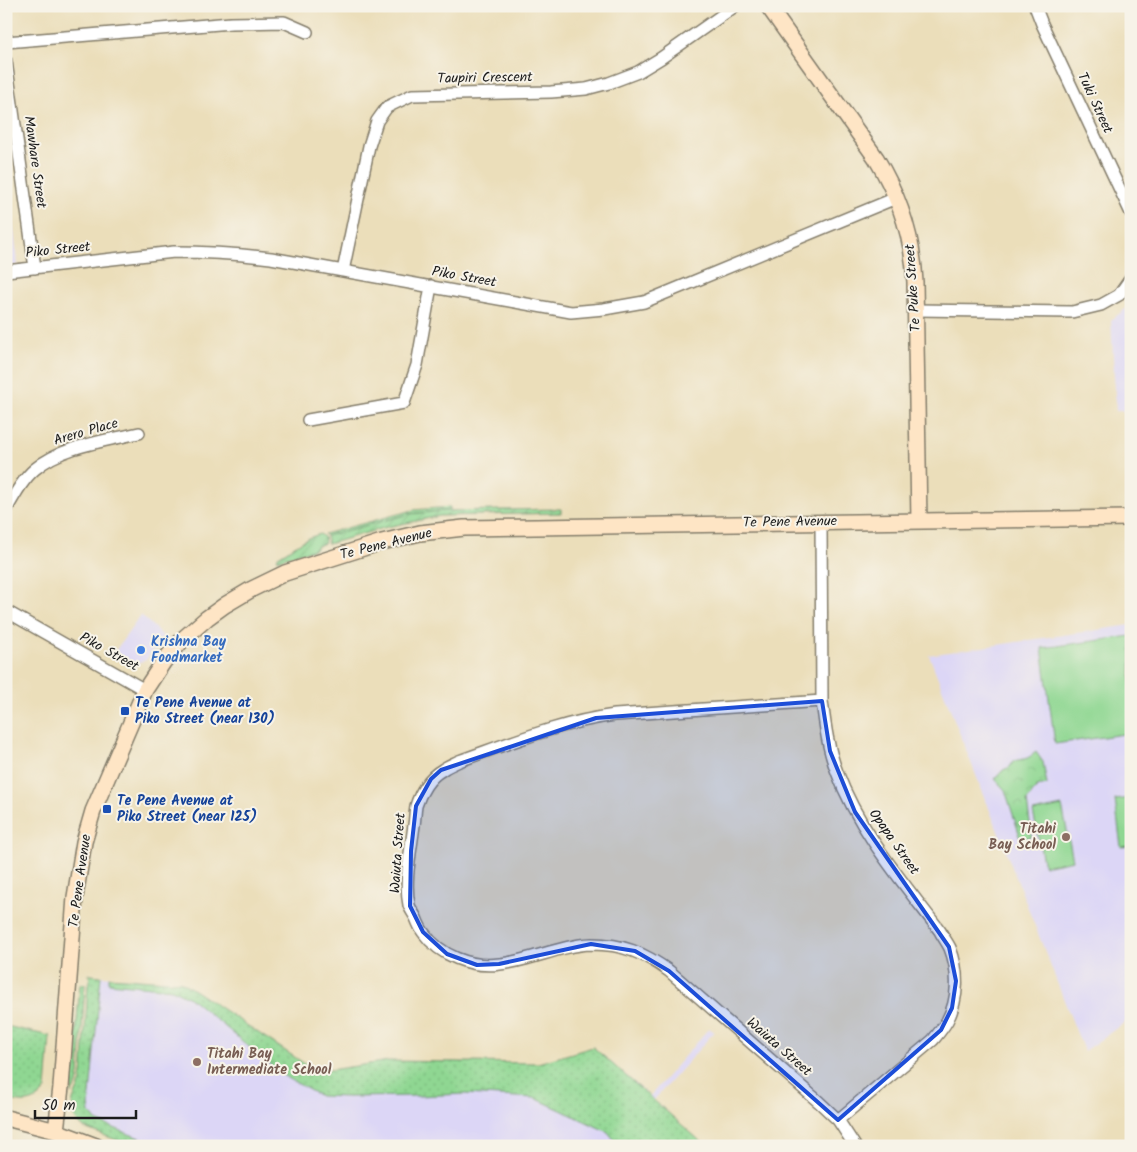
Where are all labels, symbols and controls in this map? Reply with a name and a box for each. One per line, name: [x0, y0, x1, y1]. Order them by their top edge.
street label: Taupiri Crescent: [437, 66, 533, 90]
street label: Tuki Street: [1071, 69, 1119, 138]
street label: Mawhare Street: [18, 114, 52, 210]
street label: Piko Street: [25, 236, 92, 264]
street label: Te Puke Street: [899, 243, 927, 333]
street label: Piko Street: [430, 261, 498, 294]
street label: Arero Place: [51, 412, 122, 452]
street label: Te Pene Avenue: [743, 510, 838, 534]
street label: Te Pene Avenue: [338, 522, 435, 566]
street label: Piko Street: [75, 627, 143, 678]
place label: Krishna Bay Foodmarket: [151, 631, 227, 669]
marker: Krishna Bay Foodmarket: [135, 644, 147, 656]
place label: Te Pene Avenue at Piko Street (near 130): [135, 692, 275, 730]
marker: Te Pene Avenue at Piko Street (near 130): [119, 705, 131, 717]
place label: Te Pene Avenue at Piko Street (near 125): [117, 790, 257, 828]
marker: Te Pene Avenue at Piko Street (near 125): [101, 803, 113, 815]
street label: Opapa Street: [863, 804, 925, 880]
street label: Waiuta Street: [384, 811, 412, 894]
place label: Titahi Bay School: [989, 818, 1056, 856]
marker: Titahi Bay School: [1060, 831, 1072, 843]
street label: Te Pene Avenue: [63, 832, 98, 929]
street label: Waiuta Street: [741, 1012, 817, 1082]
place label: Titahi Bay Intermediate School: [207, 1043, 332, 1081]
marker: Titahi Bay Intermediate School: [191, 1056, 203, 1068]
scale bar: [35, 1087, 136, 1119]
text: 50 m: [42, 1094, 76, 1118]

